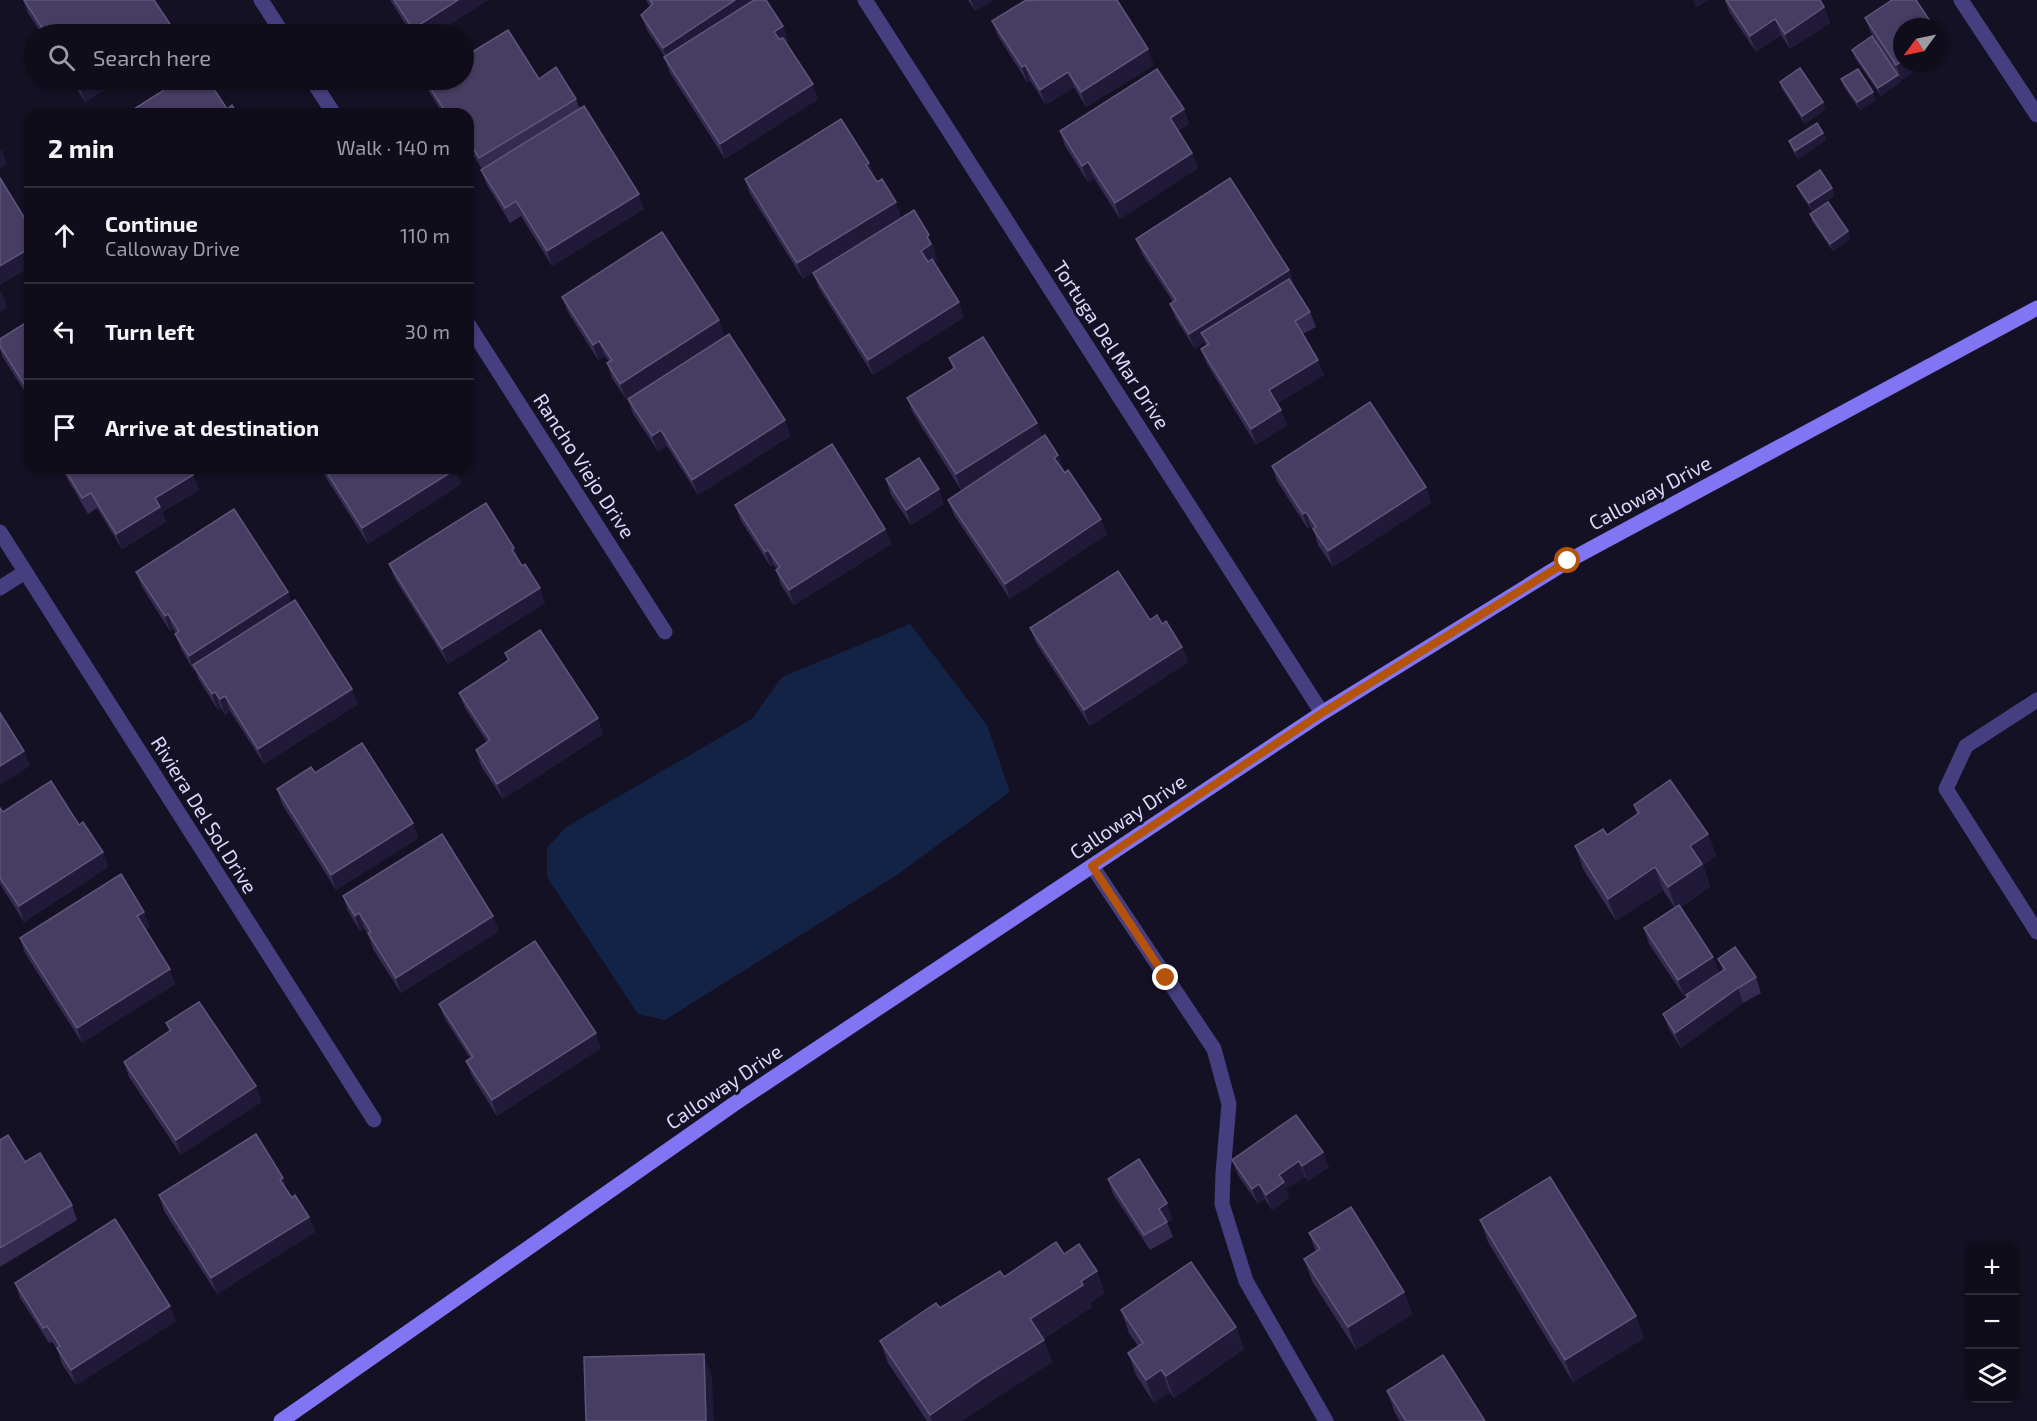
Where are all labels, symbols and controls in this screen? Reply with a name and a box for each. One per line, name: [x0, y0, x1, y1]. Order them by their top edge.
north arrow: [1893, 18, 1947, 72]
search box: [24, 24, 474, 90]
icon: search: [45, 41, 78, 74]
text: Search here: [93, 44, 211, 70]
text: 2 min: [48, 132, 114, 163]
text: Walk · 140 m: [336, 135, 450, 159]
text: Continue: [105, 210, 198, 236]
icon: ahead: [48, 219, 81, 252]
text: 110 m: [400, 223, 450, 247]
text: Calloway Drive: [105, 236, 240, 260]
street label: Tortuga Del Mar Drive: [1048, 256, 1175, 433]
icon: left: [48, 315, 81, 348]
text: Turn left: [105, 318, 194, 344]
text: 30 m: [405, 319, 450, 343]
street label: Rancho Viejo Drive: [529, 389, 641, 542]
icon: arrive: [48, 411, 81, 444]
text: Arrive at destination: [105, 414, 319, 440]
street label: Calloway Drive: [1584, 450, 1715, 534]
route start: [1554, 547, 1580, 573]
street label: Riviera Del Sol Drive: [147, 731, 263, 898]
street label: Calloway Drive: [1065, 768, 1190, 864]
route end: [1152, 964, 1178, 990]
street label: Calloway Drive: [661, 1038, 786, 1134]
map controls: [1965, 1241, 2019, 1403]
button: +: [1965, 1241, 2019, 1295]
button: −: [1965, 1295, 2019, 1349]
button: layers: [1965, 1349, 2019, 1403]

